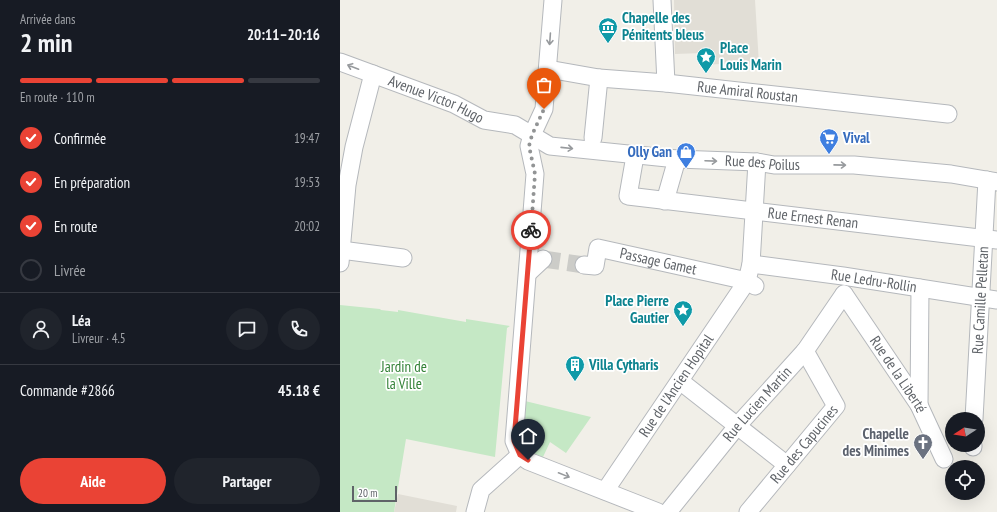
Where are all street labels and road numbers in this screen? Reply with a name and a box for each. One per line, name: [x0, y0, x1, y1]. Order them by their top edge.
street label: Avenue Victor Hugo: [386, 71, 487, 127]
street label: Rue Amiral Roustan: [696, 76, 799, 106]
street label: Rue des Poilus: [725, 151, 800, 174]
street label: Rue Ernest Renan: [767, 203, 859, 232]
street label: Passage Gamet: [618, 243, 698, 279]
street label: Rue Camille Pelletan: [968, 246, 992, 354]
street label: Rue Ledru-Rollin: [830, 265, 918, 296]
street label: Rue de l'Ancien Hopital: [634, 330, 717, 441]
street label: Rue de la Liberté: [866, 332, 931, 415]
street label: Rue Lucien Martin: [718, 362, 795, 445]
street label: Rue des Capucines: [766, 401, 842, 487]

